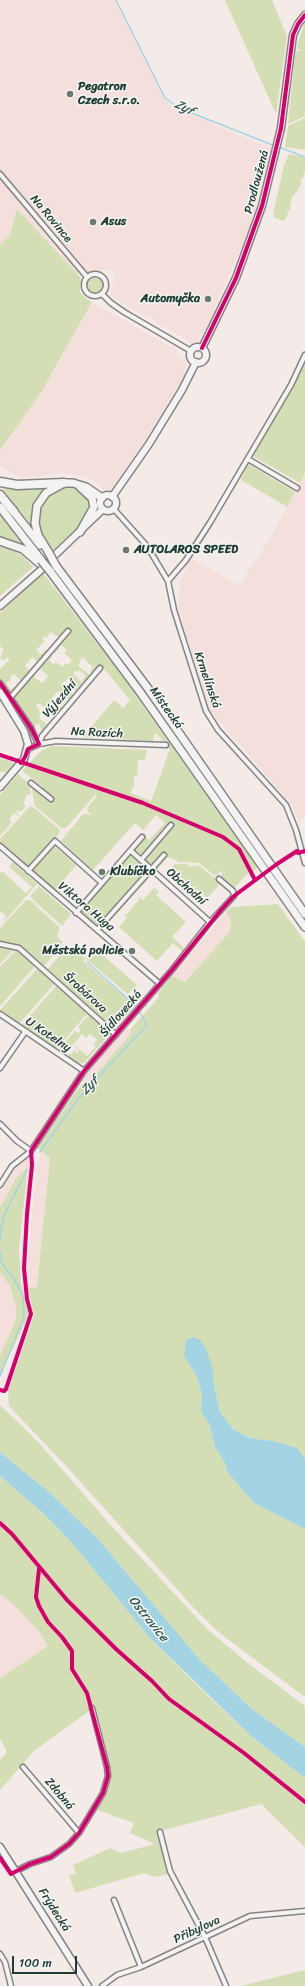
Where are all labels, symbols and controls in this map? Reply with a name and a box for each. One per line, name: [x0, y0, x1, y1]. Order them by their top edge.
place label: Pegatron Czech s.r.o.: [78, 80, 140, 108]
marker: Pegatron Czech s.r.o.: [65, 89, 75, 99]
water label: Zyf: [172, 97, 196, 119]
street label: Prodloužená: [242, 149, 272, 215]
street label: Na Rovince: [27, 192, 75, 246]
place label: Asus: [101, 215, 126, 229]
marker: Asus: [88, 217, 98, 227]
place label: Automyčka: [141, 292, 200, 306]
marker: Automyčka: [203, 294, 213, 304]
place label: AUTOLAROS SPEED: [134, 543, 238, 557]
marker: AUTOLAROS SPEED: [121, 545, 131, 555]
street label: Krmelínská: [191, 650, 223, 710]
street label: Výjezdní: [40, 677, 80, 721]
street label: Místecká: [146, 684, 186, 732]
street label: Na Rozích: [71, 724, 123, 742]
place label: Klubíčko: [110, 865, 155, 879]
street label: Obchodní: [163, 865, 209, 909]
marker: Klubíčko: [97, 867, 107, 877]
street label: Viktora Huga: [55, 879, 117, 935]
place label: Městská policie: [42, 944, 124, 958]
marker: Městská policie: [127, 946, 137, 956]
street label: Šrobárova: [60, 970, 110, 1016]
street label: Šídlovecká: [97, 988, 145, 1040]
street label: U Kotelny: [22, 1014, 74, 1056]
water label: Zyf: [78, 1074, 102, 1098]
water label: Ostravice: [125, 1593, 171, 1645]
street label: Zdobná: [41, 1775, 77, 1813]
street label: Frýdecká: [35, 1886, 73, 1934]
street label: Přibylova: [172, 1913, 222, 1947]
scale bar: [14, 1948, 79, 1974]
text: 100 m: [19, 1952, 52, 1974]

